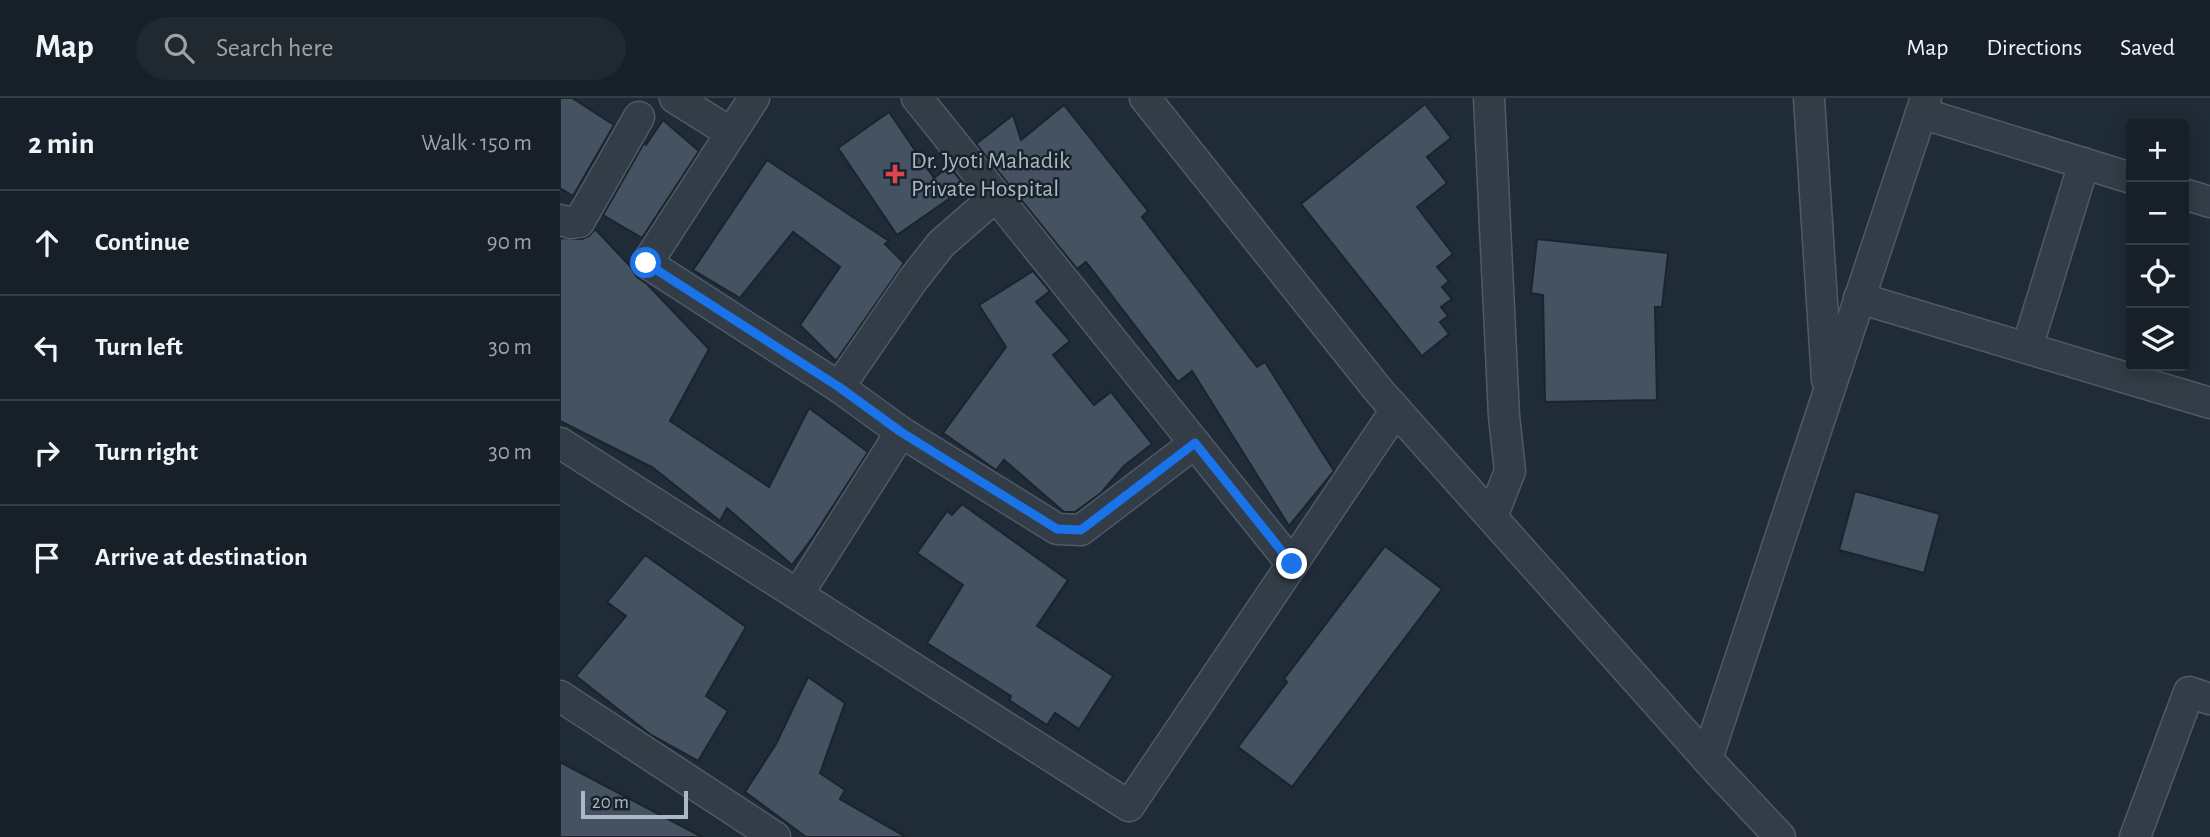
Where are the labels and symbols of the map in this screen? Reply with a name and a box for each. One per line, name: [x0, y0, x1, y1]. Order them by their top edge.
place label: Dr. Jyoti Mahadik Private Hospital: [911, 149, 1070, 201]
marker: Dr. Jyoti Mahadik Private Hospital: [885, 164, 905, 184]
route start: [630, 247, 661, 278]
route end: [1276, 548, 1307, 579]
scale bar: [581, 788, 688, 820]

